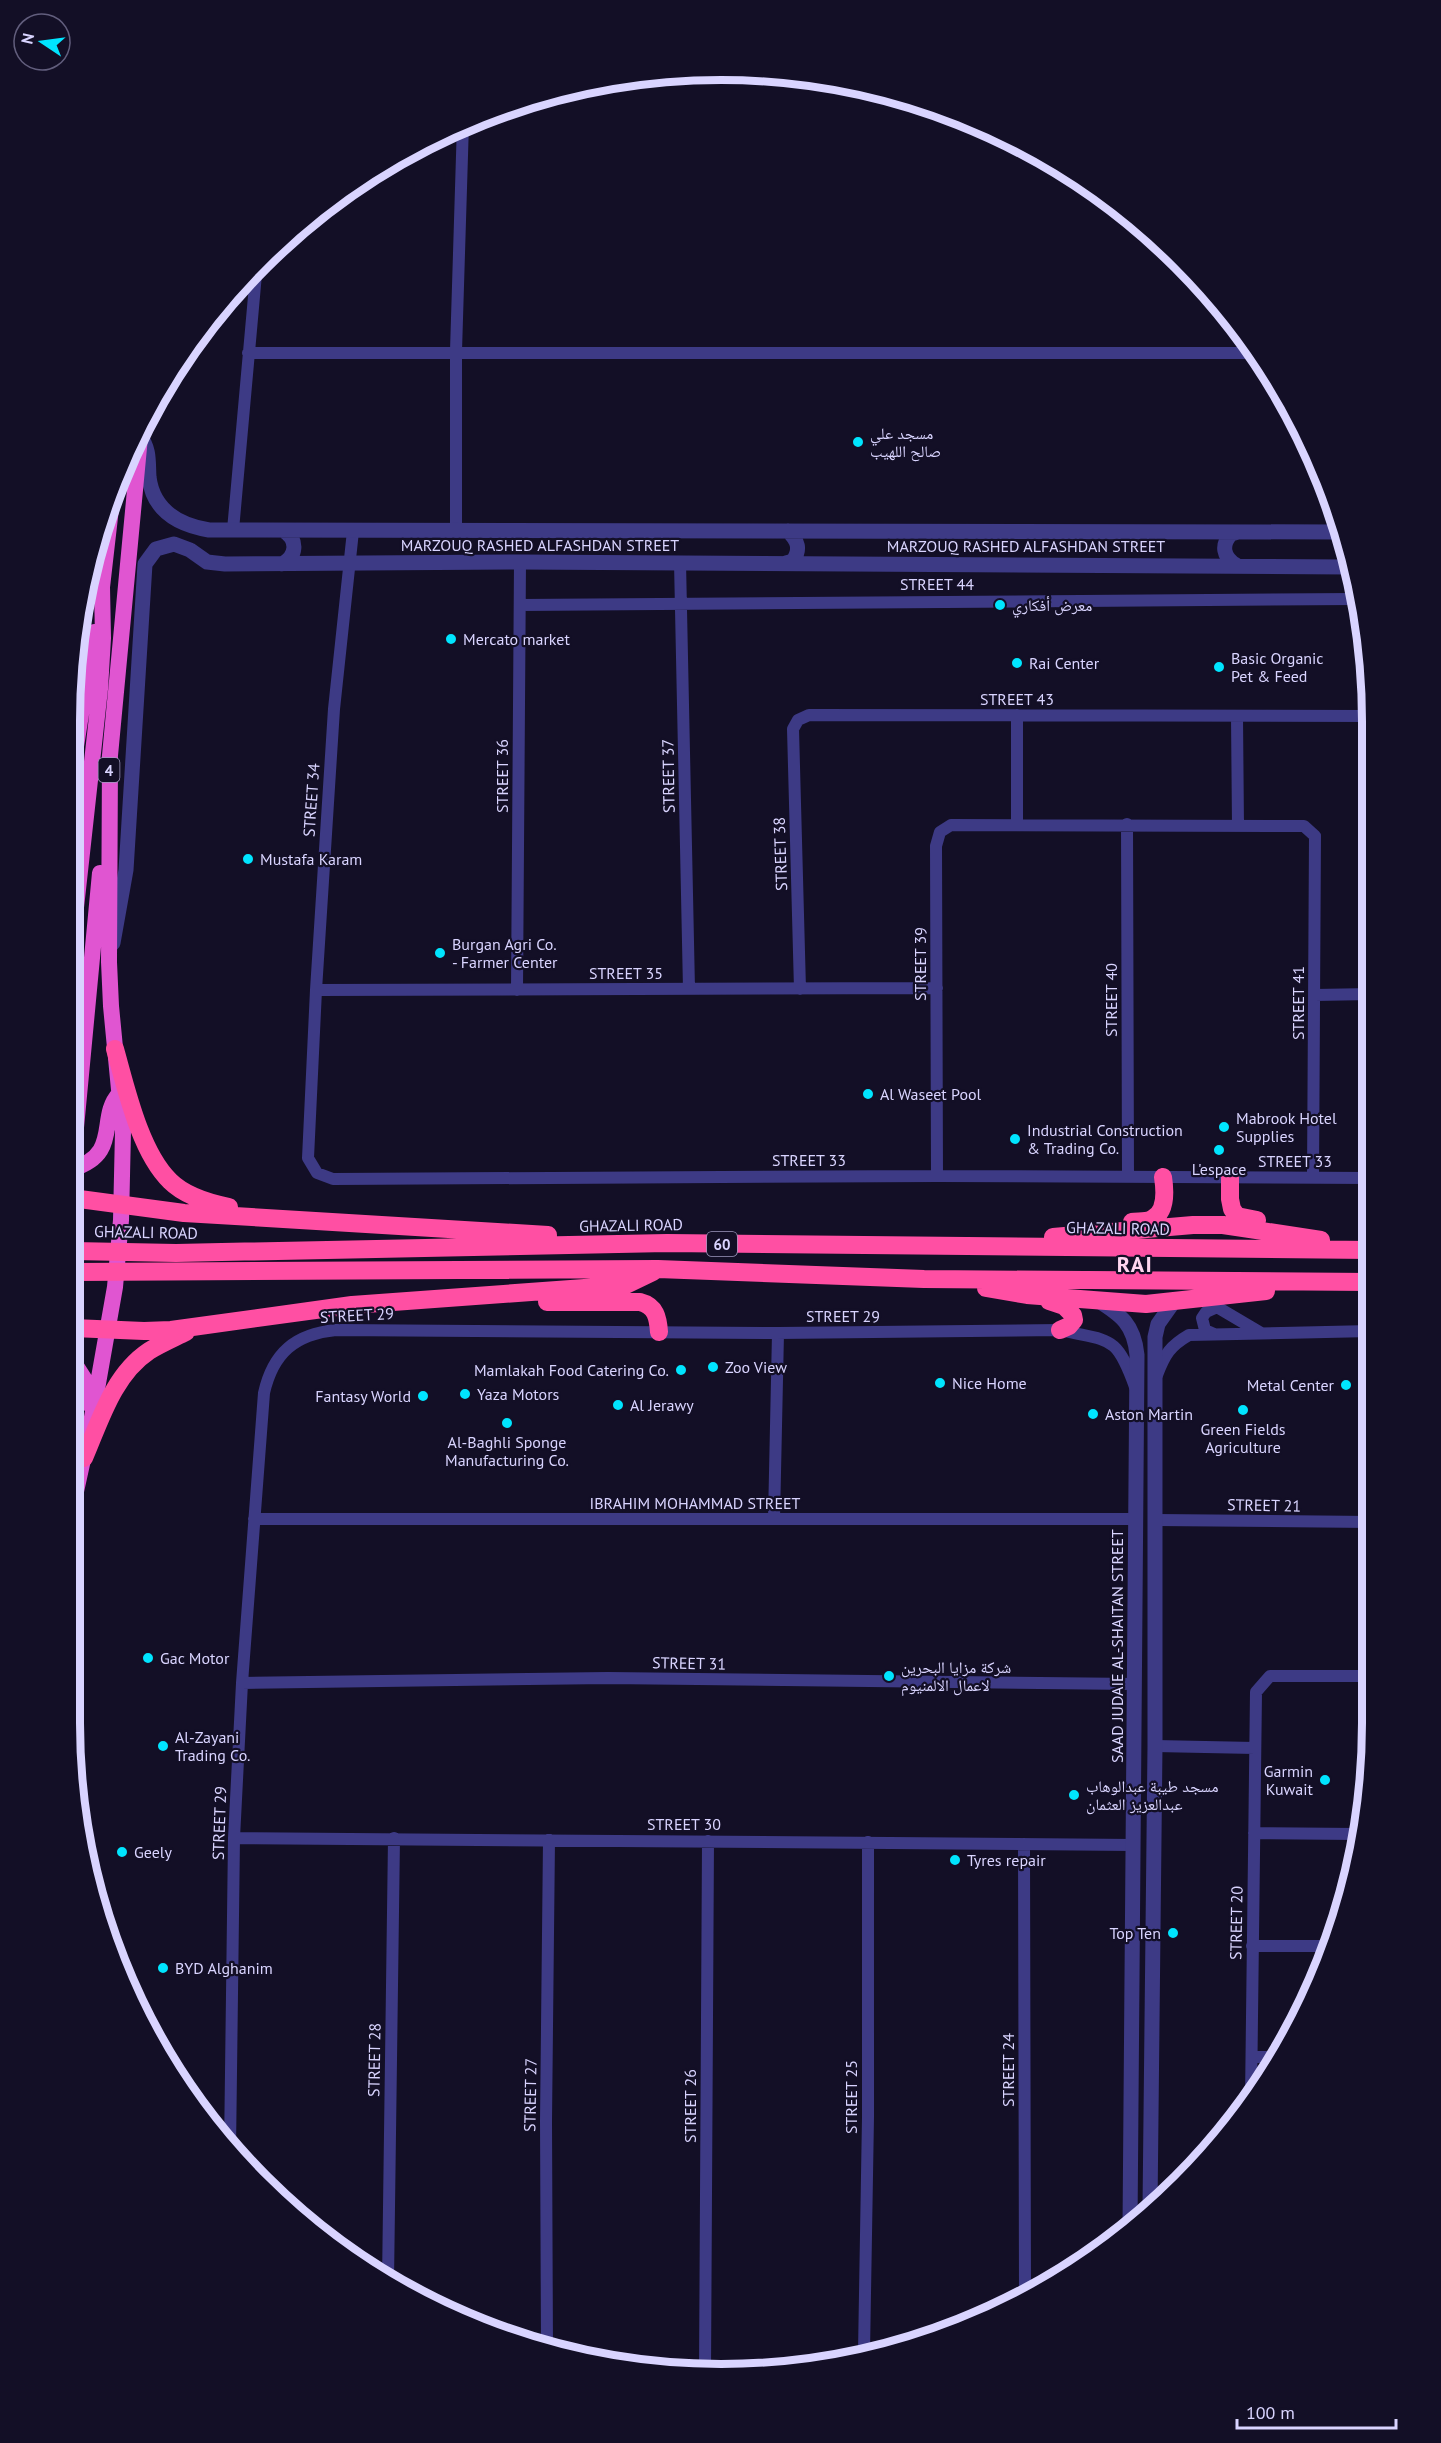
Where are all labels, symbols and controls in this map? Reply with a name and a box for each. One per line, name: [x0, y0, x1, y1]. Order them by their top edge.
north arrow: [12, 12, 72, 72]
text: N: [16, 31, 38, 46]
place label: مسجد علي صالح اللهيب: [870, 423, 941, 462]
marker: مسجد علي صالح اللهيب: [851, 435, 865, 449]
street label: MARZOUQ RASHED ALFASHDAN STREET: [401, 535, 679, 555]
street label: MARZOUQ RASHED ALFASHDAN STREET: [887, 536, 1165, 556]
street label: STREET 44: [900, 574, 974, 594]
place label: معرض أفكاري: [1012, 595, 1092, 618]
marker: معرض أفكاري: [993, 598, 1007, 612]
place label: Mercato market: [463, 629, 570, 649]
marker: Mercato market: [444, 632, 458, 646]
place label: Basic Organic Pet & Feed: [1231, 648, 1324, 686]
place label: Rai Center: [1029, 653, 1100, 673]
marker: Rai Center: [1010, 656, 1024, 670]
marker: Basic Organic Pet & Feed: [1212, 660, 1226, 674]
street label: STREET 43: [980, 689, 1054, 709]
street label: STREET 36: [492, 739, 512, 813]
street label: STREET 37: [657, 739, 679, 813]
road number: 4: [98, 758, 120, 782]
street label: STREET 34: [298, 762, 324, 838]
street label: STREET 38: [769, 817, 791, 891]
place label: Mustafa Karam: [260, 849, 362, 869]
marker: Mustafa Karam: [241, 852, 255, 866]
street label: STREET 39: [910, 927, 930, 1001]
place label: Burgan Agri Co. - Farmer Center: [452, 934, 558, 972]
marker: Burgan Agri Co. - Farmer Center: [433, 946, 447, 960]
street label: STREET 35: [589, 963, 663, 983]
street label: STREET 40: [1101, 963, 1121, 1037]
street label: STREET 41: [1288, 966, 1308, 1040]
place label: Al Waseet Pool: [880, 1084, 982, 1104]
marker: Al Waseet Pool: [861, 1087, 875, 1101]
place label: Mabrook Hotel Supplies: [1236, 1108, 1337, 1146]
place label: Industrial Construction & Trading Co.: [1027, 1120, 1183, 1158]
marker: Mabrook Hotel Supplies: [1217, 1120, 1231, 1134]
marker: Industrial Construction & Trading Co.: [1008, 1132, 1022, 1146]
marker: L'espace: [1212, 1143, 1226, 1157]
street label: STREET 33: [772, 1150, 846, 1170]
street label: STREET 33: [1258, 1151, 1332, 1171]
place label: L'espace: [1192, 1159, 1246, 1179]
street label: GHAZALI ROAD: [579, 1214, 683, 1236]
street label: GHAZALI ROAD: [1066, 1217, 1170, 1239]
street label: GHAZALI ROAD: [94, 1221, 198, 1243]
road number: 60: [707, 1232, 737, 1256]
district label: RAI: [1117, 1250, 1153, 1278]
street label: STREET 29: [320, 1303, 394, 1327]
street label: STREET 29: [806, 1306, 880, 1326]
place label: Zoo View: [725, 1357, 787, 1377]
place label: Mamlakah Food Catering Co.: [474, 1360, 669, 1380]
marker: Zoo View: [706, 1360, 720, 1374]
marker: Mamlakah Food Catering Co.: [674, 1363, 688, 1377]
place label: Nice Home: [952, 1373, 1027, 1393]
place label: Metal Center: [1247, 1375, 1335, 1395]
marker: Nice Home: [933, 1376, 947, 1390]
marker: Metal Center: [1339, 1378, 1353, 1392]
place label: Yaza Motors: [477, 1384, 560, 1404]
place label: Fantasy World: [315, 1386, 411, 1406]
marker: Yaza Motors: [458, 1387, 472, 1401]
marker: Fantasy World: [416, 1389, 430, 1403]
place label: Al Jerawy: [630, 1395, 694, 1415]
marker: Al Jerawy: [611, 1398, 625, 1412]
marker: Green Fields Agriculture: [1236, 1403, 1250, 1417]
place label: Aston Martin: [1105, 1404, 1193, 1424]
marker: Aston Martin: [1086, 1407, 1100, 1421]
marker: Al-Baghli Sponge Manufacturing Co.: [500, 1416, 514, 1430]
place label: Green Fields Agriculture: [1200, 1419, 1286, 1457]
place label: Al-Baghli Sponge Manufacturing Co.: [445, 1432, 569, 1470]
street label: IBRAHIM MOHAMMAD STREET: [590, 1493, 801, 1513]
street label: STREET 21: [1227, 1494, 1301, 1516]
street label: SAAD JUDAIE AL-SHAITAN STREET: [1107, 1529, 1127, 1763]
place label: Gac Motor: [160, 1648, 230, 1668]
marker: Gac Motor: [141, 1651, 155, 1665]
street label: STREET 31: [652, 1652, 726, 1674]
place label: شركة مزايا البحرين لاعمال الالمنيوم: [901, 1657, 1011, 1696]
marker: شركة مزايا البحرين لاعمال الالمنيوم: [882, 1669, 896, 1683]
place label: Al-Zayani Trading Co.: [175, 1727, 250, 1765]
marker: Al-Zayani Trading Co.: [156, 1739, 170, 1753]
place label: Garmin Kuwait: [1264, 1761, 1314, 1799]
marker: Garmin Kuwait: [1318, 1773, 1332, 1787]
place label: مسجد طيبة عبدالوهاب عبدالعزيز العثمان: [1086, 1776, 1218, 1815]
street label: STREET 29: [208, 1786, 230, 1860]
marker: مسجد طيبة عبدالوهاب عبدالعزيز العثمان: [1067, 1788, 1081, 1802]
street label: STREET 30: [647, 1814, 721, 1834]
place label: Geely: [134, 1842, 173, 1862]
marker: Geely: [115, 1845, 129, 1859]
place label: Tyres repair: [967, 1850, 1046, 1870]
marker: Tyres repair: [948, 1853, 962, 1867]
street label: STREET 20: [1225, 1886, 1247, 1960]
place label: Top Ten: [1109, 1923, 1161, 1943]
marker: Top Ten: [1166, 1926, 1180, 1940]
place label: BYD Alghanim: [175, 1958, 273, 1978]
marker: BYD Alghanim: [156, 1961, 170, 1975]
street label: STREET 28: [363, 2023, 385, 2097]
street label: STREET 24: [998, 2033, 1018, 2107]
street label: STREET 27: [519, 2058, 541, 2132]
street label: STREET 25: [841, 2060, 861, 2134]
street label: STREET 26: [680, 2069, 700, 2143]
scale bar: [1237, 2392, 1396, 2430]
text: 100 m: [1246, 2401, 1295, 2424]

